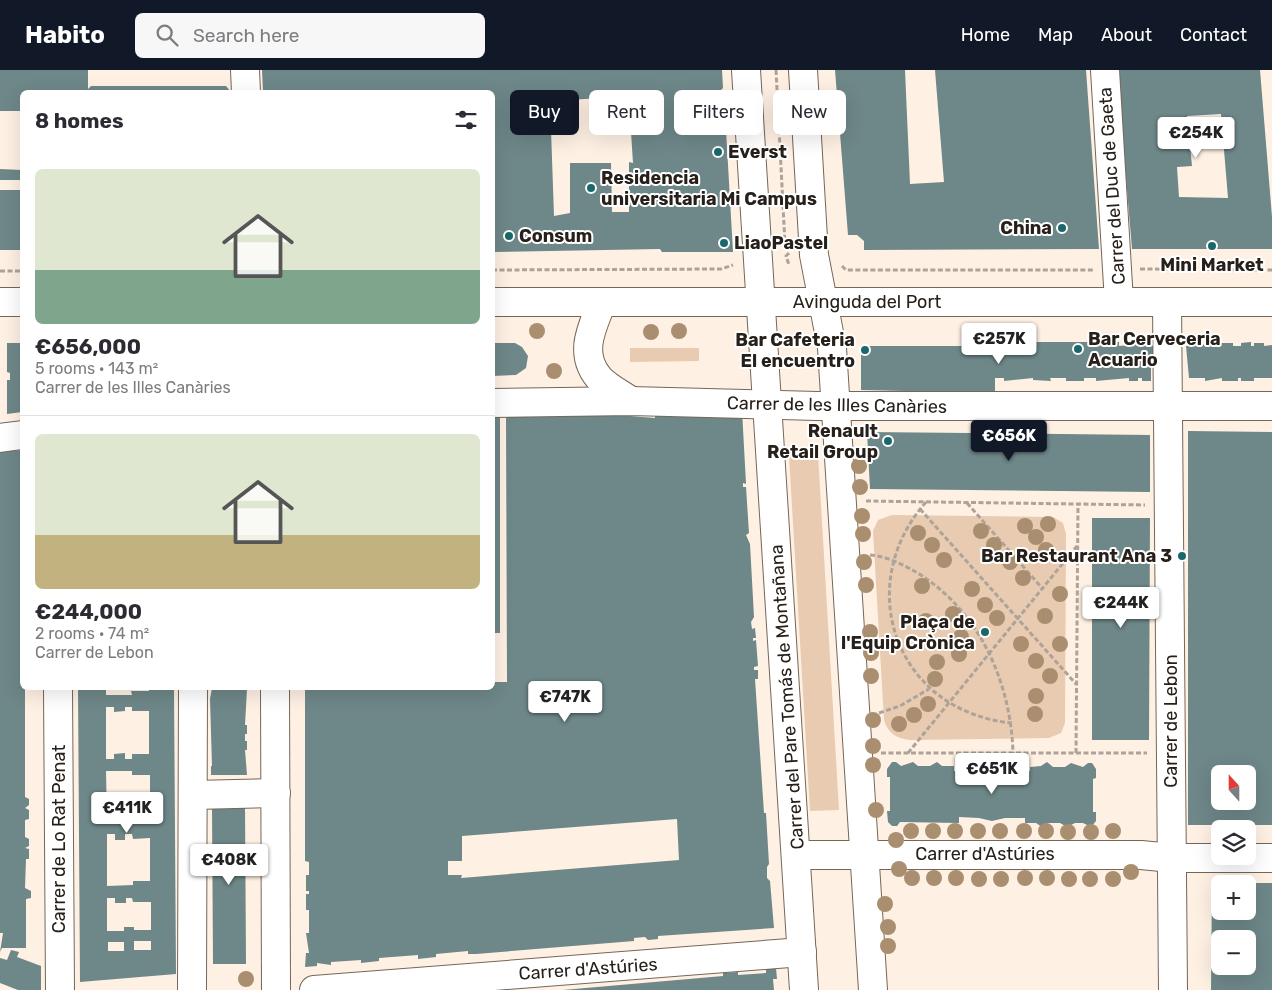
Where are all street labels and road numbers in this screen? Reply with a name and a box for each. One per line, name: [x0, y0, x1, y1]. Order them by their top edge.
street label: Carrer del Duc de Gaeta: [1094, 87, 1130, 285]
street label: Avinguda del Port: [793, 291, 941, 313]
street label: Carrer de les Illes Canàries: [727, 392, 947, 418]
street label: Carrer del Pare Tomás de Montañana: [765, 544, 809, 850]
street label: Carrer de Lebon: [1160, 654, 1182, 788]
street label: Carrer de Lo Rat Penat: [48, 745, 70, 933]
street label: Carrer d'Astúries: [915, 843, 1055, 865]
street label: Carrer d'Astúries: [518, 953, 658, 985]

